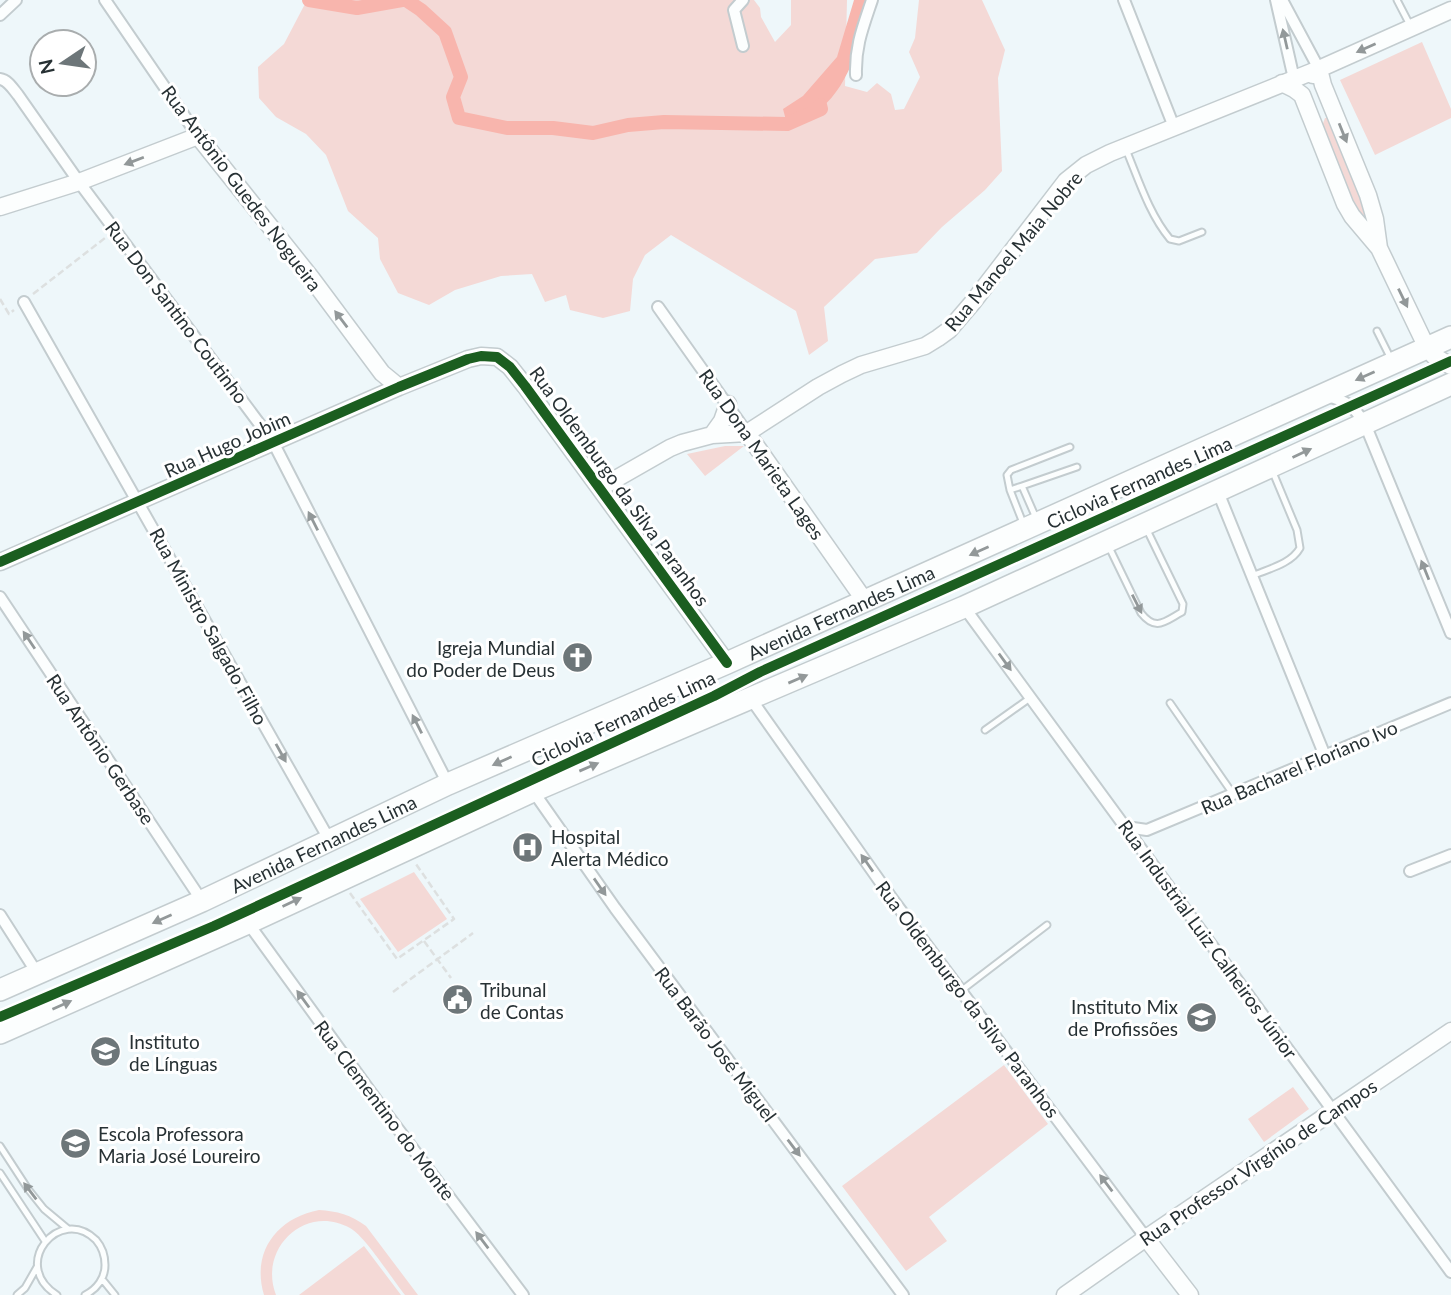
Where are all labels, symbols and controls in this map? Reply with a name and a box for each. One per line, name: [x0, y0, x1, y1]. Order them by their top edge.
north arrow: [28, 28, 98, 98]
one-way arrow: [1279, 28, 1290, 50]
one-way arrow: [1356, 42, 1376, 54]
text: N: [33, 57, 59, 77]
street label: Rua Antônio Guedes Nogueira: [157, 81, 327, 295]
one-way arrow: [1337, 123, 1348, 144]
one-way arrow: [124, 155, 145, 166]
street label: Rua Manoel Maia Nobre: [939, 166, 1087, 336]
street label: Rua Don Santino Coutinho: [101, 216, 253, 408]
one-way arrow: [1397, 288, 1409, 308]
one-way arrow: [334, 310, 349, 328]
street label: Rua Oldemburgo da Silva Paranhos: [525, 362, 715, 610]
street label: Rua Dona Marieta Lages: [694, 364, 830, 544]
one-way arrow: [1354, 371, 1375, 382]
street label: Rua Hugo Jobim: [160, 406, 294, 482]
street label: Ciclovia Fernandes Lima: [1043, 431, 1235, 533]
one-way arrow: [1292, 447, 1312, 459]
one-way arrow: [308, 511, 319, 531]
street label: Rua Ministro Salgado Filho: [145, 523, 273, 729]
one-way arrow: [968, 546, 989, 557]
street label: Avenida Fernandes Lima: [744, 560, 938, 664]
one-way arrow: [1419, 560, 1430, 581]
one-way arrow: [1131, 594, 1142, 614]
one-way arrow: [22, 630, 35, 650]
place label: Igreja Mundial do Poder de Deus: [406, 636, 555, 681]
church icon: Igreja Mundial do Poder de Deus: [561, 641, 595, 675]
one-way arrow: [997, 653, 1011, 671]
street label: Ciclovia Fernandes Lima: [527, 665, 719, 771]
street label: Rua Antônio Gerbase: [42, 669, 160, 829]
one-way arrow: [788, 673, 808, 685]
one-way arrow: [412, 713, 424, 733]
street label: Rua Bacharel Floriano Ivo: [1197, 715, 1401, 819]
one-way arrow: [275, 743, 287, 763]
one-way arrow: [491, 756, 512, 767]
one-way arrow: [578, 762, 599, 773]
street label: Avenida Fernandes Lima: [227, 789, 420, 897]
street label: Rua Industrial Luiz Calheiros Júnior: [1114, 815, 1302, 1063]
place label: Hospital Alerta Médico: [551, 825, 669, 870]
hospital icon: Hospital Alerta Médico: [511, 830, 545, 864]
one-way arrow: [860, 854, 874, 872]
street label: Rua Oldemburgo da Silva Paranhos: [871, 876, 1065, 1122]
one-way arrow: [593, 878, 607, 896]
one-way arrow: [282, 897, 303, 908]
one-way arrow: [151, 913, 172, 924]
street label: Rua Barão José Miguel: [650, 962, 782, 1126]
place label: Tribunal de Contas: [480, 978, 564, 1023]
public building icon: Tribunal de Contas: [440, 983, 474, 1017]
one-way arrow: [296, 989, 310, 1008]
place label: Instituto Mix de Profissões: [1068, 995, 1179, 1040]
one-way arrow: [52, 999, 73, 1010]
school or university icon: Instituto Mix de Profissões: [1184, 1000, 1218, 1034]
street label: Rua Clementino do Monte: [310, 1015, 460, 1205]
place label: Instituto de Línguas: [129, 1030, 218, 1075]
school or university icon: Instituto de Línguas: [89, 1035, 123, 1069]
street label: Rua Professor Virgínio de Campos: [1135, 1074, 1381, 1250]
place label: Escola Professora Maria José Loureiro: [98, 1122, 260, 1167]
school or university icon: Escola Professora Maria José Loureiro: [58, 1127, 92, 1161]
one-way arrow: [786, 1139, 801, 1157]
one-way arrow: [1099, 1174, 1113, 1192]
one-way arrow: [24, 1182, 38, 1200]
one-way arrow: [475, 1231, 489, 1250]

